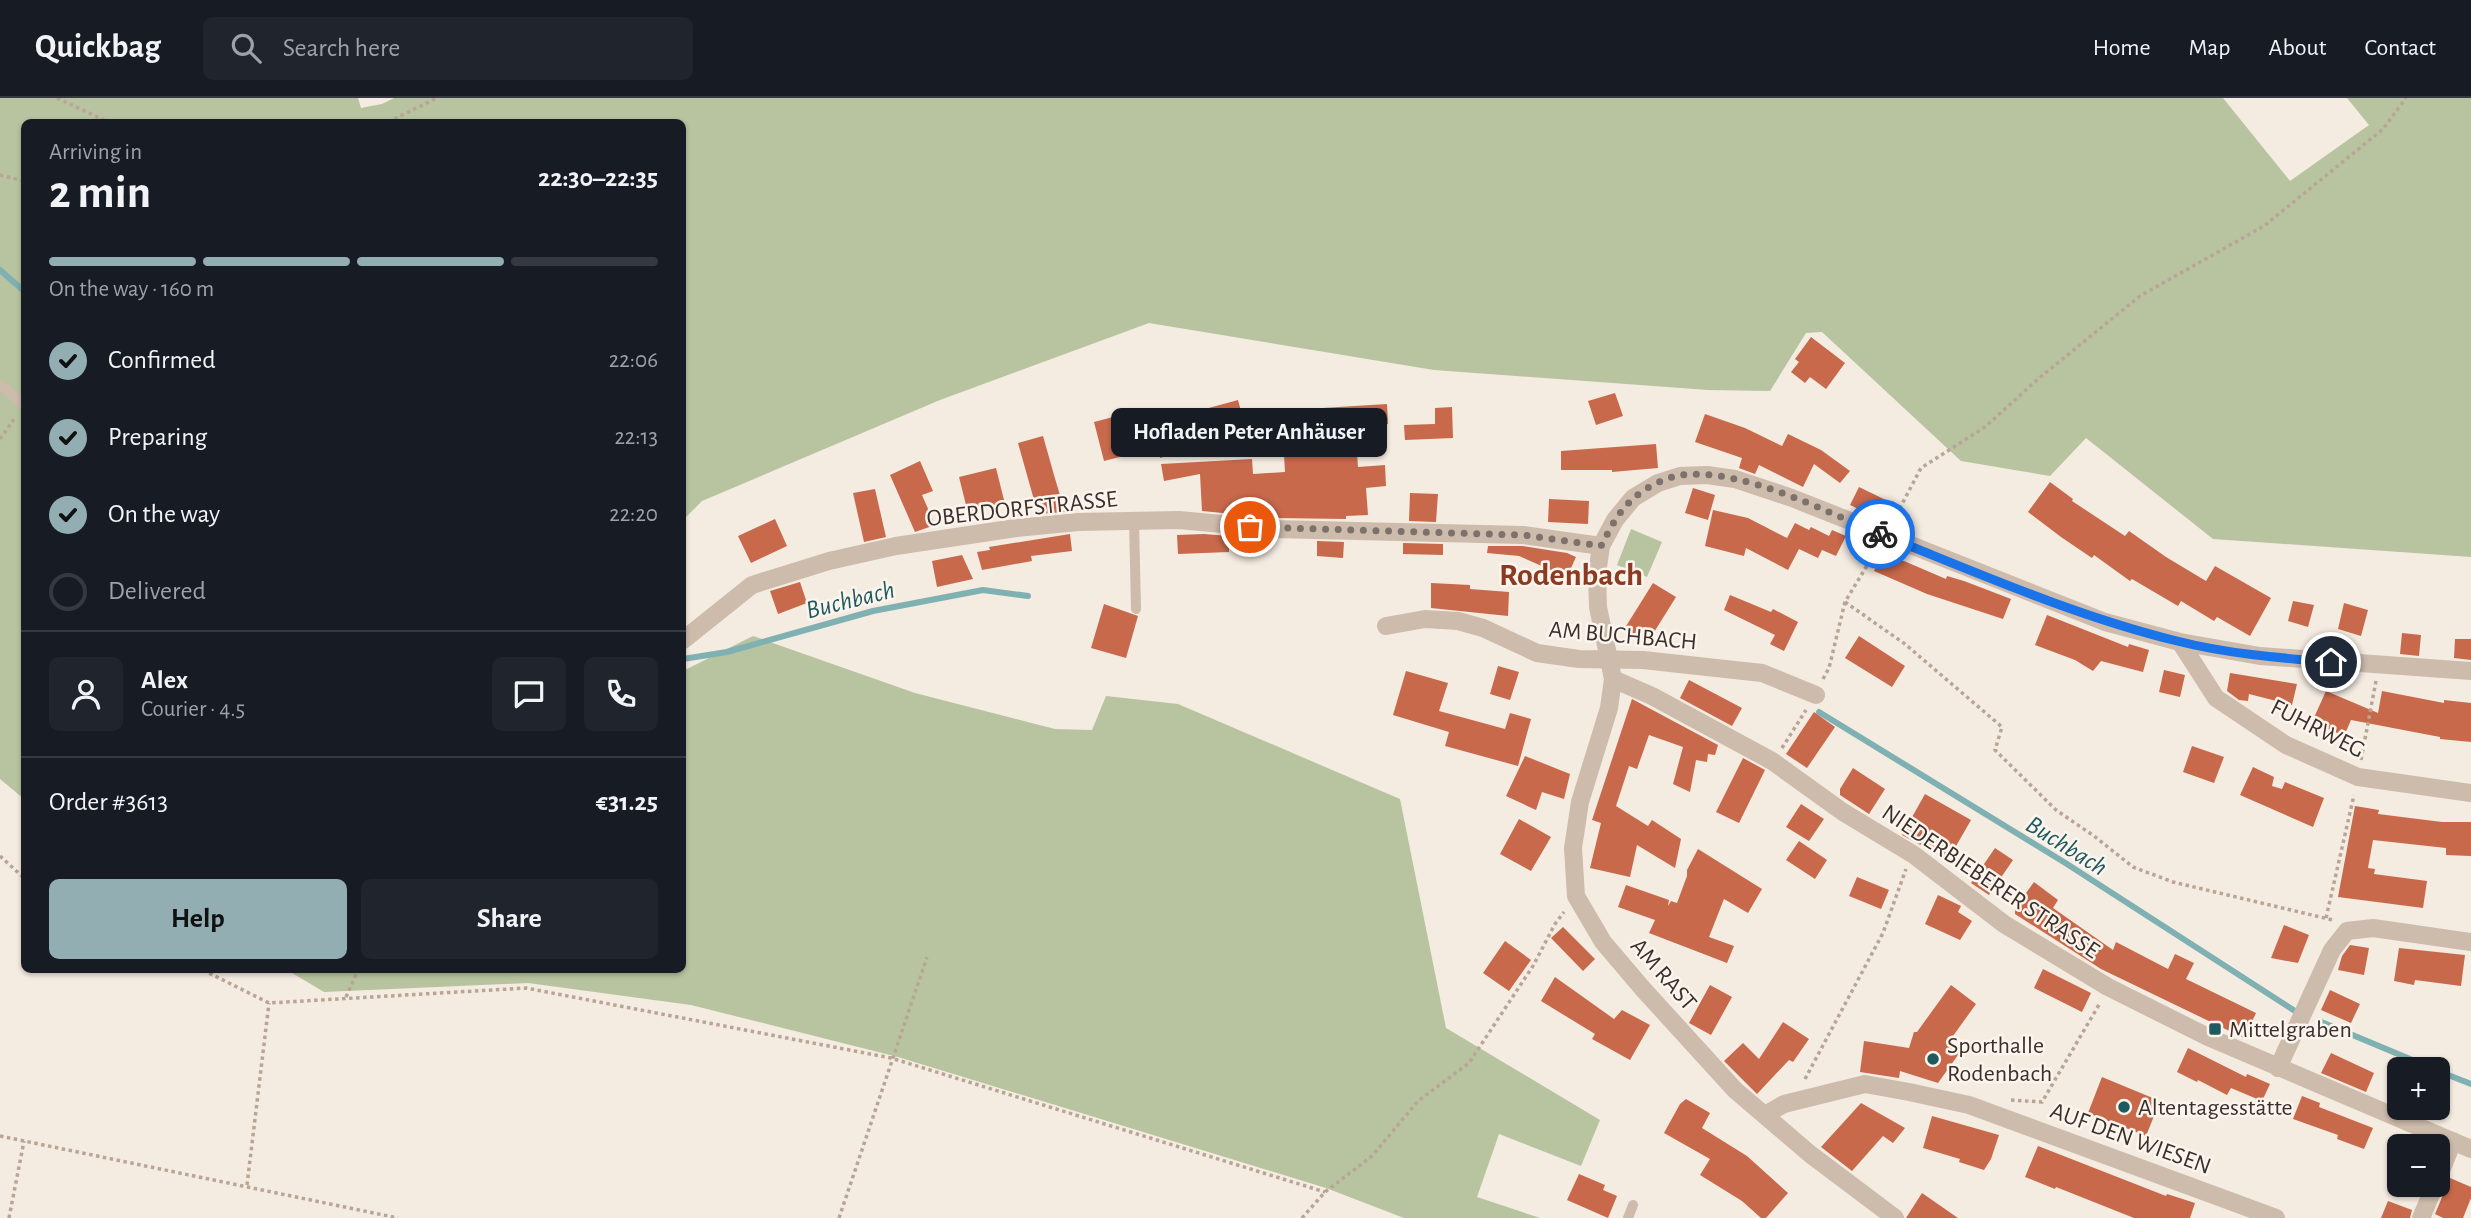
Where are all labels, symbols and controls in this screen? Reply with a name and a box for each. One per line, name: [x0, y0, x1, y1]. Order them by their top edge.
search box: [203, 17, 693, 80]
icon: search: [227, 29, 265, 67]
text: Quickbag: [35, 31, 161, 64]
text: Search here: [283, 35, 400, 61]
text: Home: [2093, 36, 2151, 60]
text: Map: [2189, 36, 2231, 60]
text: About: [2269, 36, 2326, 60]
text: Contact: [2364, 36, 2436, 60]
text: Arriving in: [49, 141, 142, 164]
text: 22:30–22:35: [538, 165, 658, 191]
text: 2 min: [49, 170, 151, 216]
text: On the way · 160 m: [49, 278, 214, 301]
icon: check: [49, 342, 87, 380]
text: Confirmed: [108, 347, 216, 373]
text: 22:06: [609, 349, 658, 372]
callout: Hofladen Peter Anhäuser: [1112, 408, 1388, 457]
icon: check: [49, 419, 87, 457]
text: Hofladen Peter Anhäuser: [1133, 421, 1365, 444]
text: Preparing: [108, 424, 207, 450]
text: 22:13: [614, 426, 658, 449]
street label: OBERDORFSTRASSE: [926, 487, 1119, 531]
icon: check: [49, 496, 87, 534]
pin: [1220, 497, 1280, 557]
courier: [1845, 499, 1915, 569]
text: On the way: [108, 501, 220, 527]
text: 22:20: [609, 503, 658, 526]
icon: bag: [1231, 508, 1269, 546]
icon: bike: [1861, 515, 1899, 553]
district label: Rodenbach: [1499, 559, 1643, 591]
water label: Buchbach: [803, 576, 897, 624]
text: Delivered: [108, 578, 206, 604]
street label: AM BUCHBACH: [1548, 618, 1698, 654]
pin: [2301, 632, 2361, 692]
icon: home: [2312, 643, 2350, 681]
button: person: [49, 657, 123, 731]
button: chat: [492, 657, 566, 731]
button: phone: [584, 657, 658, 731]
text: Alex: [141, 667, 188, 693]
street label: FUHRWEG: [2267, 695, 2368, 763]
text: Courier · 4.5: [141, 698, 245, 721]
text: Order #3613: [49, 789, 168, 815]
text: €31.25: [596, 789, 658, 815]
street label: NIEDERBIEBERER STRASSE: [1877, 800, 2104, 964]
water label: Buchbach: [2021, 811, 2112, 881]
button: Help: [49, 879, 347, 959]
button: Share: [361, 879, 658, 959]
street label: AM RAST: [1626, 934, 1701, 1015]
place label: Mittelgraben: [2229, 1018, 2352, 1042]
marker: Mittelgraben: [2207, 1021, 2223, 1037]
place label: Sporthalle Rodenbach: [1947, 1034, 2052, 1086]
marker: Sporthalle Rodenbach: [1925, 1051, 1941, 1067]
map controls: [2387, 1057, 2450, 1197]
button: +: [2387, 1057, 2450, 1120]
place label: Altentagesstätte: [2138, 1096, 2293, 1120]
street label: AUF DEN WIESEN: [2047, 1099, 2214, 1179]
marker: Altentagesstätte: [2116, 1099, 2132, 1115]
button: −: [2387, 1134, 2450, 1197]

